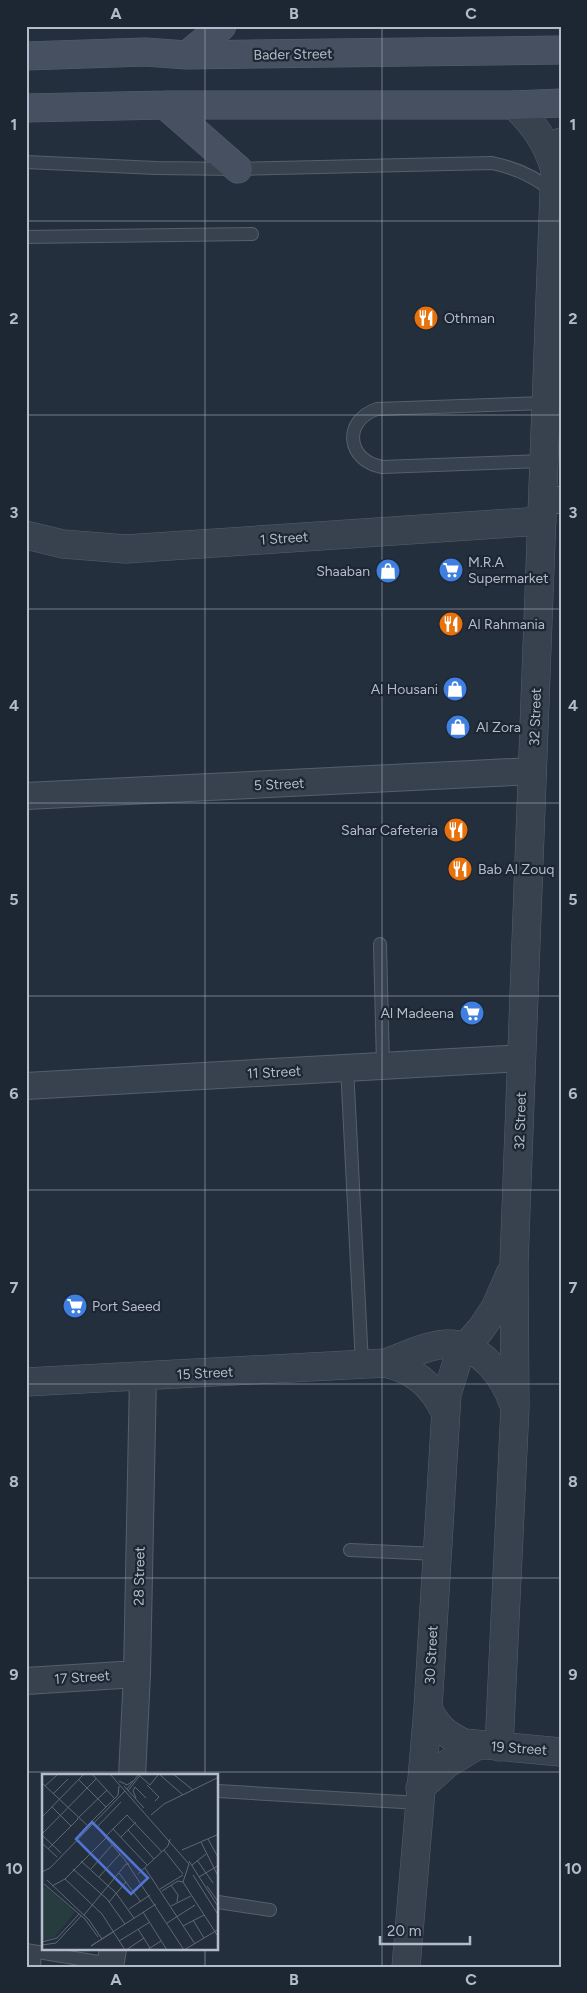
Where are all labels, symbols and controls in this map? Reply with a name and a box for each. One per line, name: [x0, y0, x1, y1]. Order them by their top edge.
text: A: [110, 4, 122, 23]
text: B: [289, 4, 299, 23]
text: C: [465, 4, 477, 23]
street label: Bader Street: [253, 45, 333, 64]
text: 1: [11, 115, 17, 134]
text: 1: [570, 115, 576, 134]
restaurant icon: Othman: [413, 305, 439, 331]
text: 2: [9, 309, 19, 328]
text: 2: [568, 309, 578, 328]
place label: Othman: [444, 310, 495, 327]
text: 3: [10, 503, 19, 522]
text: 3: [569, 503, 578, 522]
street label: 1 Street: [259, 528, 309, 549]
place label: M.R.A Supermarket: [468, 554, 548, 587]
supermarket icon: M.R.A Supermarket: [438, 557, 464, 583]
shop icon: Shaaban: [375, 558, 401, 584]
place label: Shaaban: [316, 563, 370, 580]
restaurant icon: Al Rahmania: [438, 611, 464, 637]
place label: Al Rahmania: [468, 616, 545, 633]
shop icon: Al Housani: [442, 676, 468, 702]
place label: Al Housani: [371, 681, 438, 698]
street label: 32 Street: [526, 688, 545, 746]
text: 4: [9, 696, 19, 715]
text: 4: [568, 696, 578, 715]
shop icon: Al Zora: [445, 714, 471, 740]
place label: Al Zora: [476, 719, 521, 736]
street label: 5 Street: [253, 775, 305, 794]
restaurant icon: Sahar Cafeteria: [443, 817, 469, 843]
place label: Sahar Cafeteria: [341, 822, 438, 839]
restaurant icon: Bab Al Zouq: [447, 856, 473, 882]
place label: Bab Al Zouq: [478, 861, 554, 878]
text: 5: [9, 890, 19, 909]
text: 5: [568, 890, 578, 909]
supermarket icon: Al Madeena: [459, 1000, 485, 1026]
place label: Al Madeena: [381, 1005, 454, 1022]
street label: 11 Street: [247, 1063, 302, 1082]
text: 6: [9, 1084, 19, 1103]
text: 6: [568, 1084, 578, 1103]
street label: 32 Street: [511, 1092, 530, 1150]
text: 7: [10, 1278, 19, 1297]
text: 7: [569, 1278, 578, 1297]
supermarket icon: Port Saeed: [62, 1293, 88, 1319]
place label: Port Saeed: [92, 1298, 161, 1315]
street label: 15 Street: [176, 1364, 234, 1383]
text: 8: [9, 1472, 19, 1491]
text: 8: [568, 1472, 578, 1491]
street label: 28 Street: [130, 1546, 149, 1606]
street label: 30 Street: [421, 1625, 442, 1685]
text: 9: [9, 1665, 19, 1684]
text: 9: [568, 1665, 578, 1684]
street label: 17 Street: [54, 1667, 111, 1688]
street label: 19 Street: [490, 1738, 548, 1759]
inset map: [42, 1774, 219, 1950]
text: 10: [5, 1859, 23, 1878]
text: 10: [564, 1859, 582, 1878]
scale bar: [380, 1913, 470, 1945]
text: 20 m: [387, 1922, 421, 1940]
text: A: [110, 1970, 122, 1989]
text: B: [289, 1970, 299, 1989]
text: C: [465, 1970, 477, 1989]

